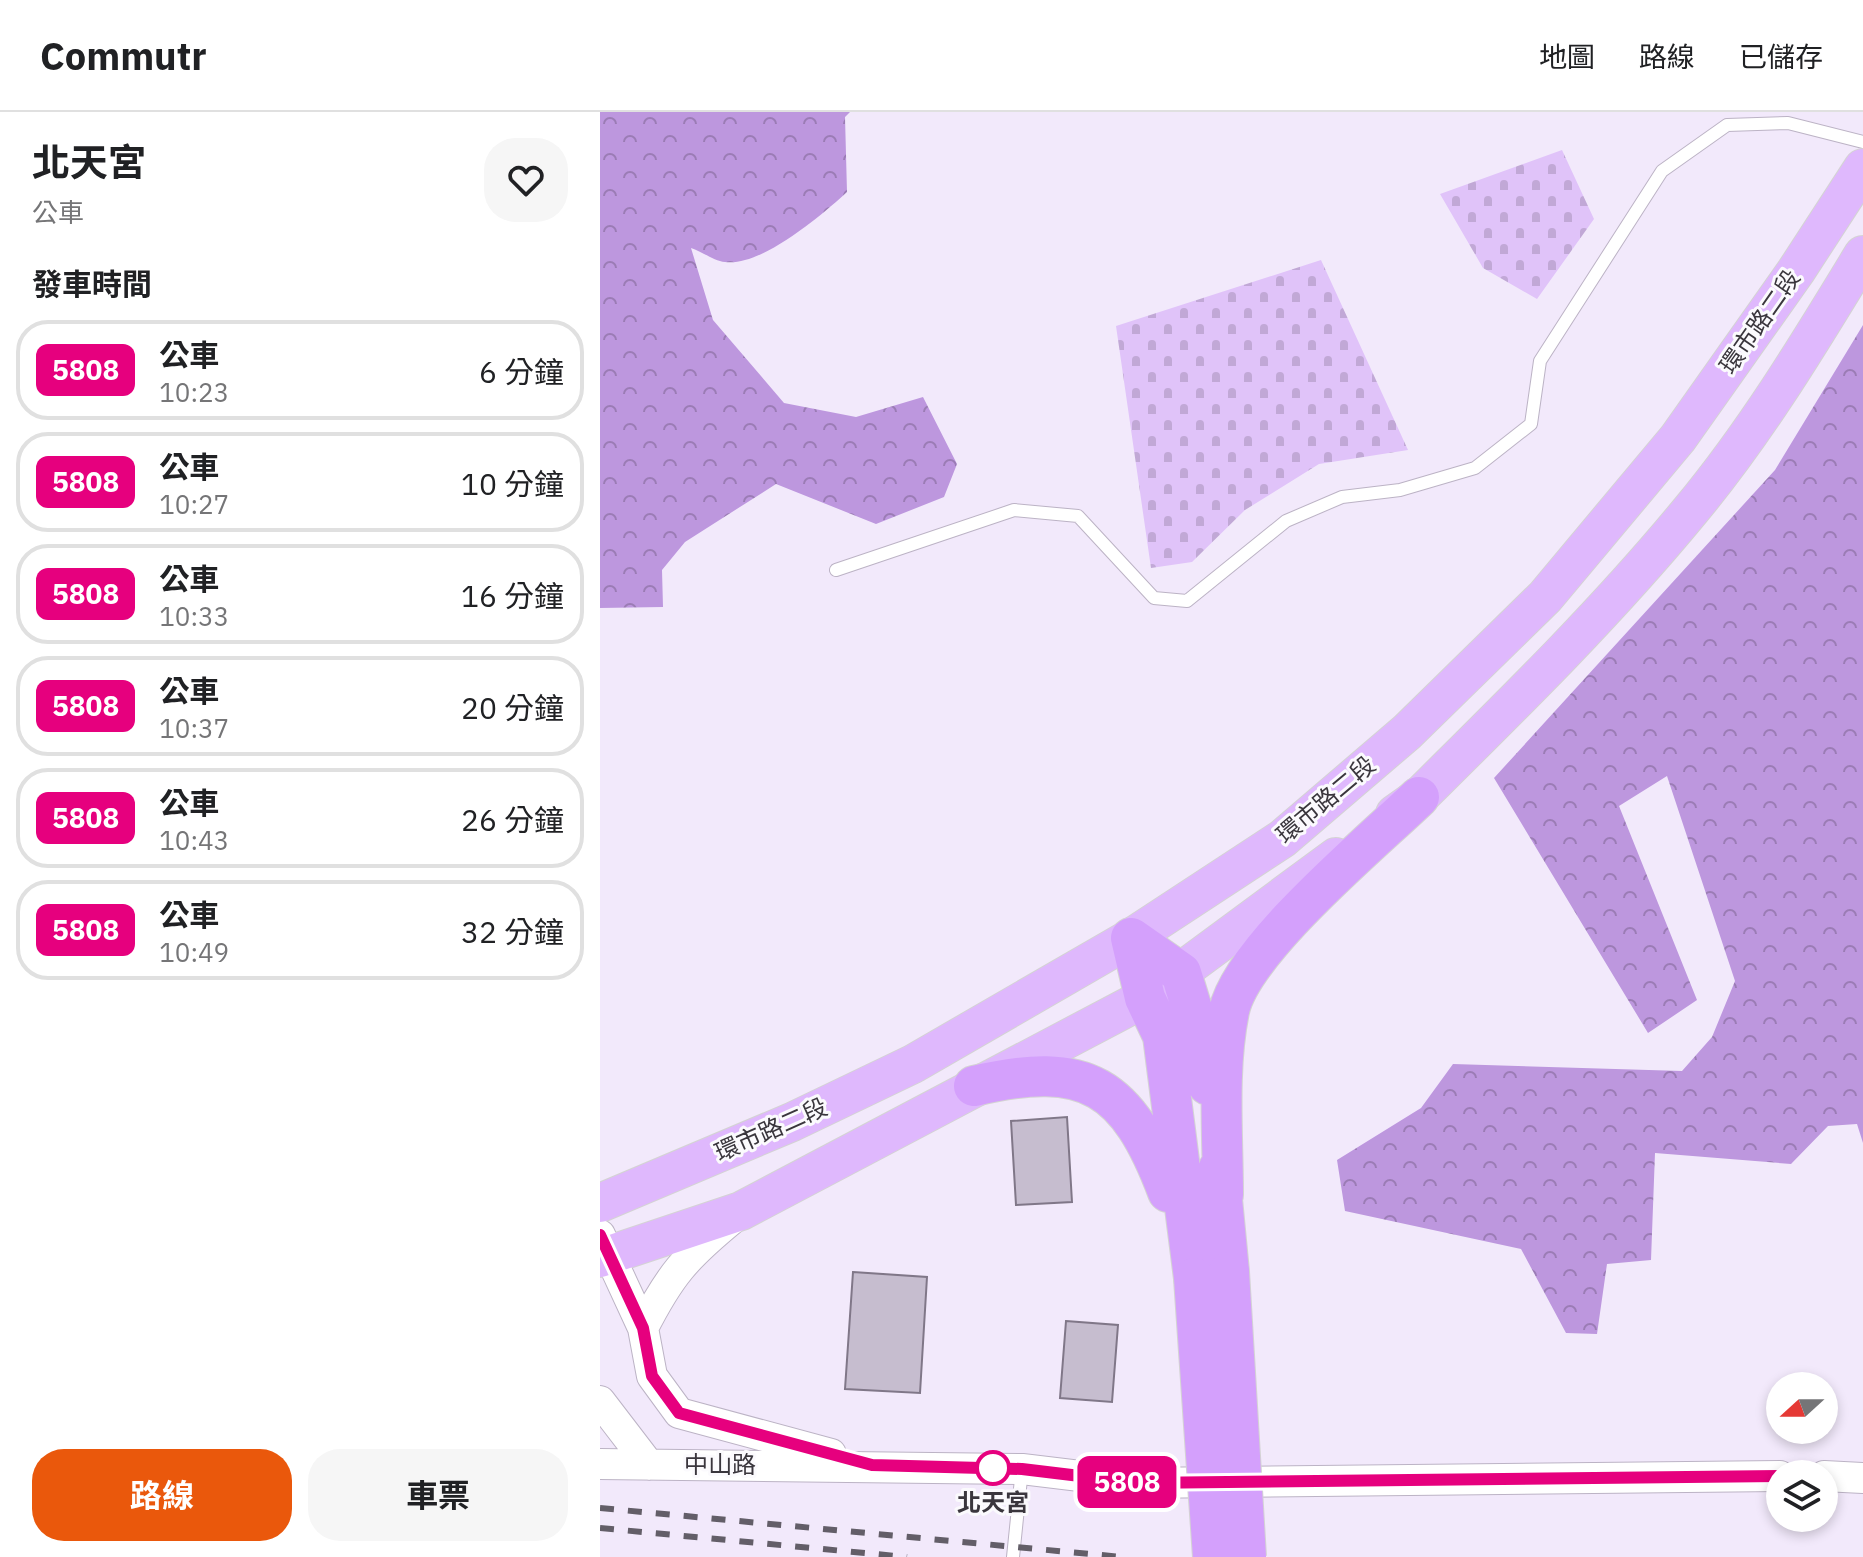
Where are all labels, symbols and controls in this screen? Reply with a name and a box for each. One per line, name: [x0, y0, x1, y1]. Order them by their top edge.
text: Commutr: [40, 31, 207, 80]
text: 地圖: [1539, 38, 1595, 75]
text: 路線: [1639, 38, 1695, 75]
text: 已儲存: [1739, 38, 1823, 75]
text: 北天宮: [32, 137, 146, 186]
button: heart: [484, 138, 568, 222]
text: 公車: [32, 195, 84, 229]
street label: 環市路二段: [1712, 263, 1807, 380]
text: 發車時間: [32, 264, 152, 303]
text: 公車: [159, 335, 219, 374]
text: 5808: [52, 351, 119, 388]
text: 6 分鐘: [479, 352, 564, 391]
text: 10:23: [159, 375, 229, 409]
text: 公車: [159, 447, 219, 486]
text: 5808: [52, 463, 119, 500]
text: 10 分鐘: [461, 464, 564, 503]
text: 10:27: [159, 487, 229, 521]
text: 公車: [159, 559, 219, 598]
text: 5808: [52, 575, 119, 612]
text: 16 分鐘: [461, 576, 564, 615]
text: 10:33: [159, 599, 229, 633]
text: 公車: [159, 671, 219, 710]
text: 5808: [52, 687, 119, 724]
text: 20 分鐘: [461, 688, 564, 727]
text: 10:37: [159, 711, 229, 745]
street label: 環市路二段: [1269, 748, 1382, 850]
text: 公車: [159, 783, 219, 822]
text: 5808: [52, 799, 119, 836]
text: 26 分鐘: [461, 800, 564, 839]
text: 10:43: [159, 823, 229, 857]
text: 公車: [159, 895, 219, 934]
text: 5808: [52, 911, 119, 948]
text: 32 分鐘: [461, 912, 564, 951]
text: 10:49: [159, 935, 229, 969]
street label: 環市路二段: [709, 1090, 832, 1168]
north arrow: [1766, 1372, 1838, 1444]
map controls: [1766, 1372, 1838, 1532]
street label: 中山路: [684, 1448, 756, 1480]
button: 路線: [32, 1449, 292, 1541]
button: 車票: [308, 1449, 568, 1541]
marker: 北天宮: [976, 1451, 1010, 1485]
line badge: 5808: [1071, 1456, 1183, 1508]
button: layers: [1766, 1460, 1838, 1532]
text: 5808: [1093, 1463, 1161, 1500]
place label: 北天宮: [957, 1486, 1029, 1518]

